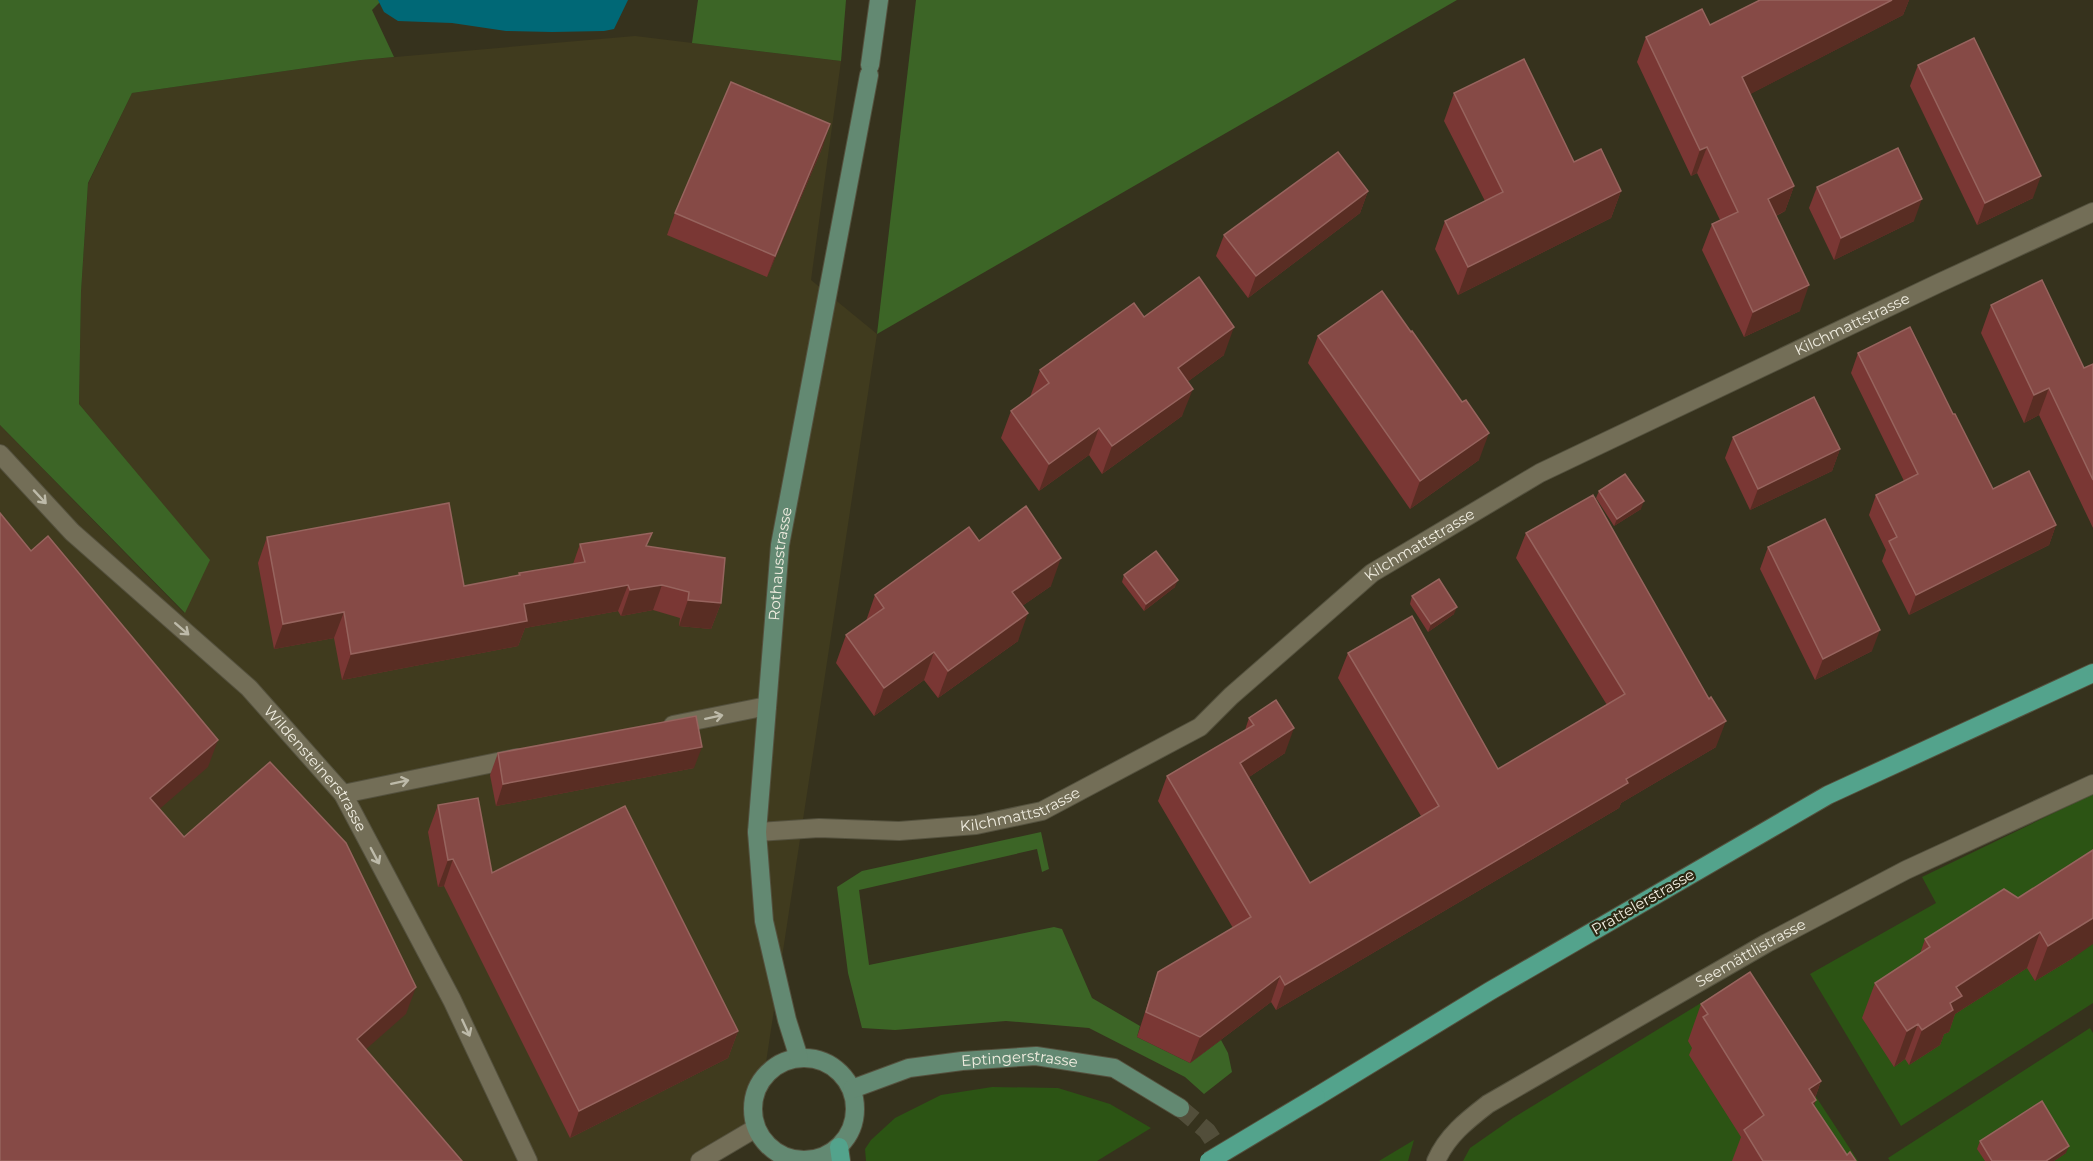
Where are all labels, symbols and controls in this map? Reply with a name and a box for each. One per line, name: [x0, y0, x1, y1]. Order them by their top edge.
street label: Kilchmattstrasse: [1791, 288, 1913, 359]
one-way arrow: [32, 489, 47, 504]
street label: Kilchmattstrasse: [1360, 504, 1478, 585]
street label: Rothausstrasse: [764, 505, 796, 621]
one-way arrow: [175, 622, 190, 636]
street label: Wildensteinerstrasse: [260, 701, 371, 835]
one-way arrow: [704, 710, 723, 722]
one-way arrow: [390, 776, 409, 787]
street label: Kilchmattstrasse: [959, 783, 1083, 835]
one-way arrow: [370, 846, 381, 864]
street label: Prattelerstrasse: [1588, 864, 1698, 939]
street label: Seemättlistrasse: [1692, 914, 1809, 991]
one-way arrow: [460, 1019, 472, 1037]
street label: Eptingerstrasse: [961, 1046, 1079, 1071]

